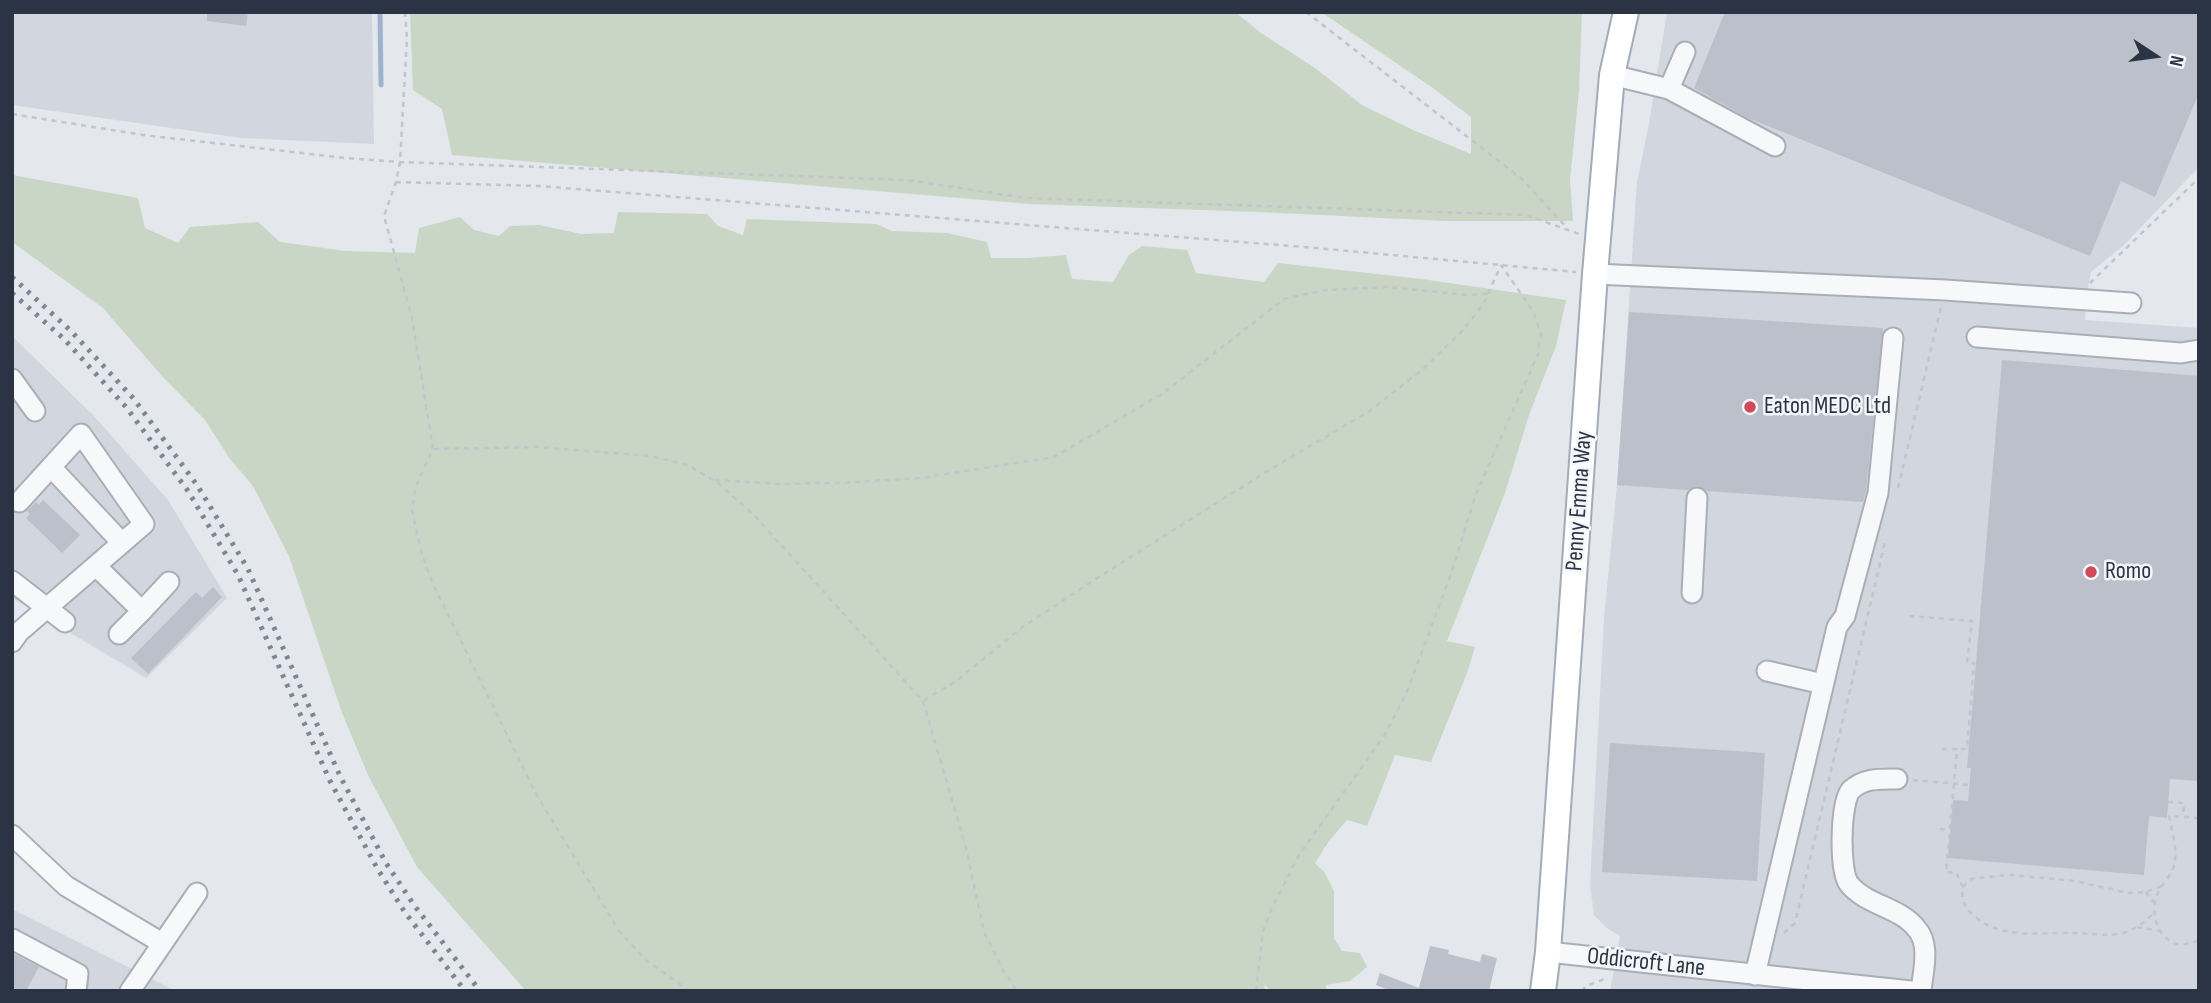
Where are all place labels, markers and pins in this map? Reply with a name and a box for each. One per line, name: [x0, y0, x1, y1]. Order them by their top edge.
place label: Eaton MEDC Ltd: [1764, 393, 1891, 421]
marker: Eaton MEDC Ltd: [1742, 399, 1758, 415]
place label: Romo: [2105, 558, 2151, 586]
marker: Romo: [2083, 564, 2099, 580]

